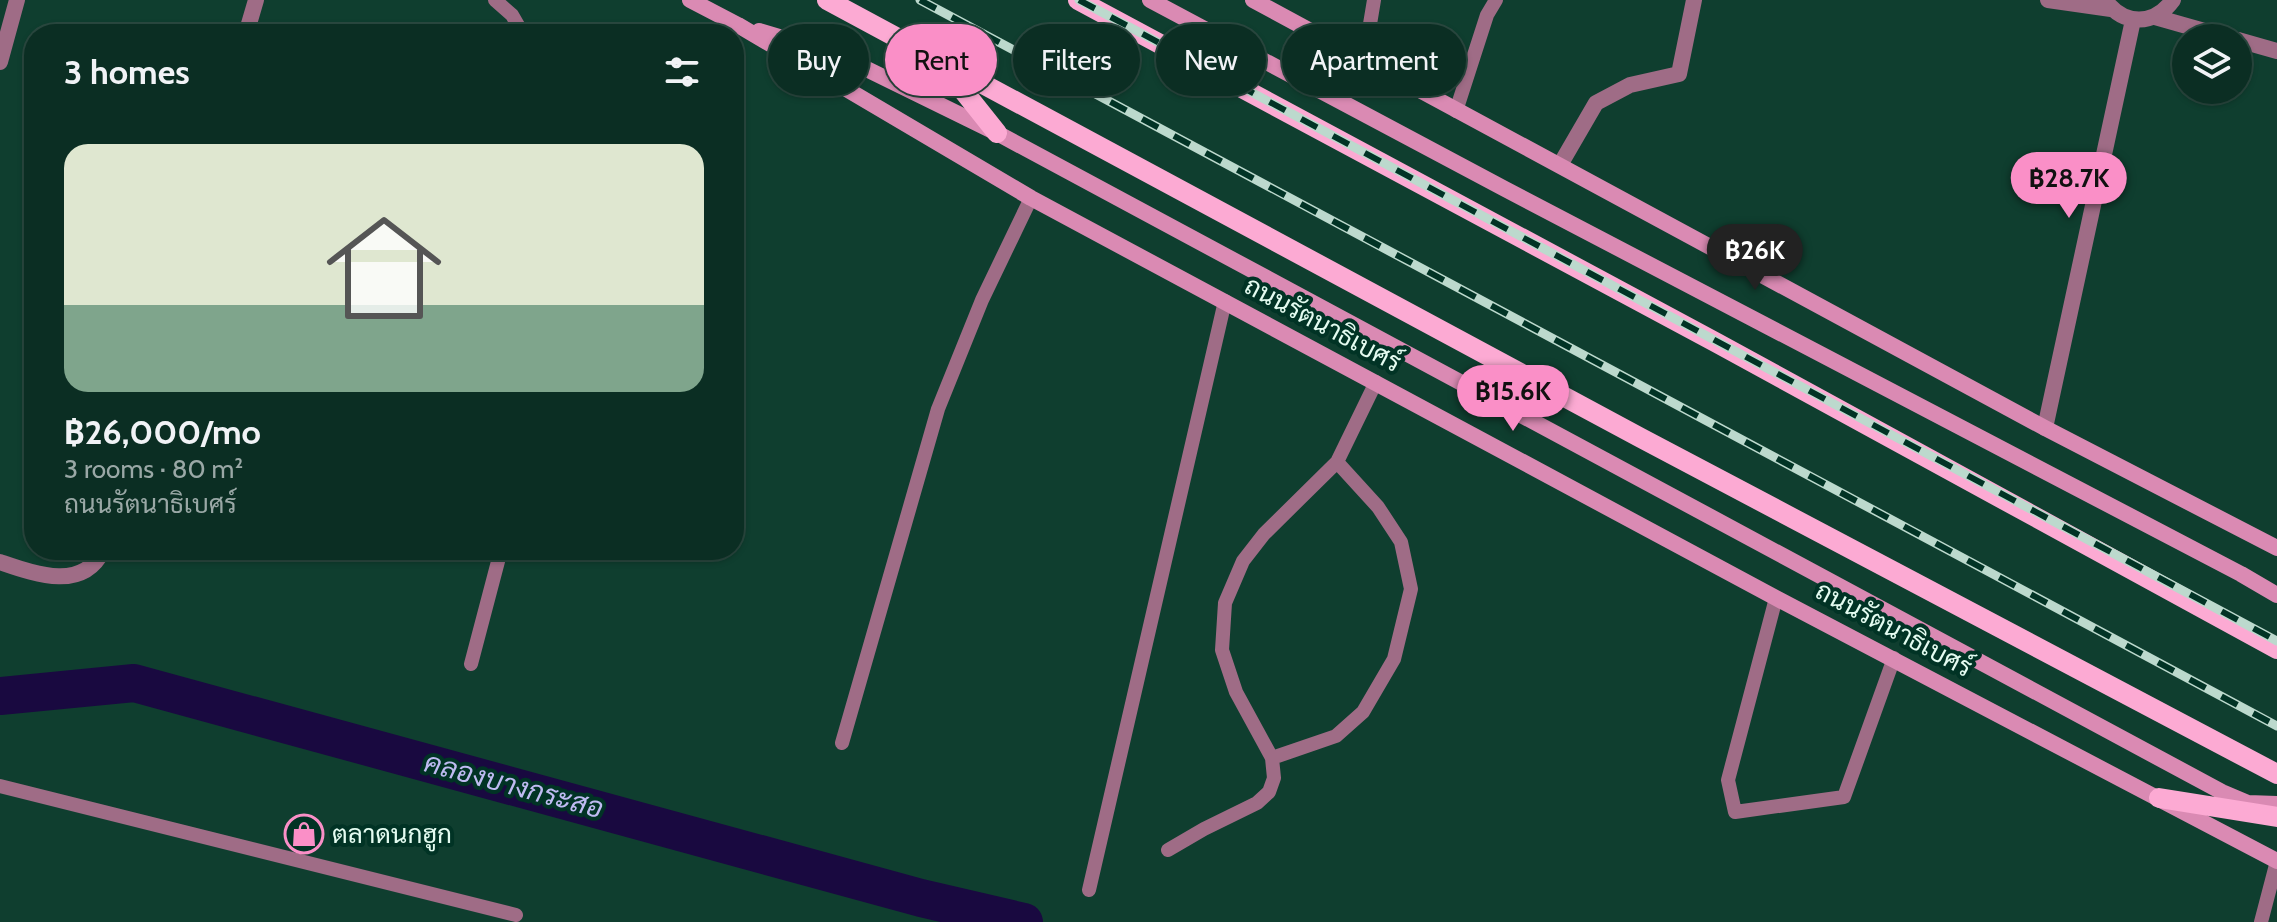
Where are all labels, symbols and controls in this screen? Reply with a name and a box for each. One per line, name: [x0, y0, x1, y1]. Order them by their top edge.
chip: Buy: [768, 24, 869, 96]
chip: Rent: [885, 24, 997, 96]
chip: Filters: [1013, 24, 1140, 96]
chip: New: [1156, 24, 1266, 96]
chip: Apartment: [1282, 24, 1466, 96]
map controls: [2172, 24, 2252, 104]
button: layers: [2172, 24, 2252, 104]
icon: filters: [660, 50, 704, 94]
text: 3 homes: [64, 51, 190, 93]
pin: ฿28.7K: [2004, 152, 2134, 220]
text: ฿28.7K: [2029, 162, 2109, 194]
icon: home: [312, 196, 456, 340]
pin: ฿26K: [1708, 224, 1802, 292]
text: ฿26K: [1725, 234, 1785, 266]
street label: ถนนรัตนาธิเบศร์: [1239, 268, 1407, 379]
pin: ฿15.6K: [1448, 365, 1578, 433]
text: ฿15.6K: [1475, 375, 1551, 407]
text: ฿26,000/mo: [64, 411, 261, 453]
text: 3 rooms · 80 m²: [64, 453, 243, 485]
text: ถนนรัตนาธิเบศร์: [64, 488, 237, 520]
street label: ถนนรัตนาธิเบศร์: [1810, 573, 1978, 684]
water label: คลองบางกระสอ: [421, 745, 607, 825]
shop icon: ตลาดนกฮูก: [283, 813, 325, 855]
place label: ตลาดนกฮูก: [332, 818, 452, 852]

